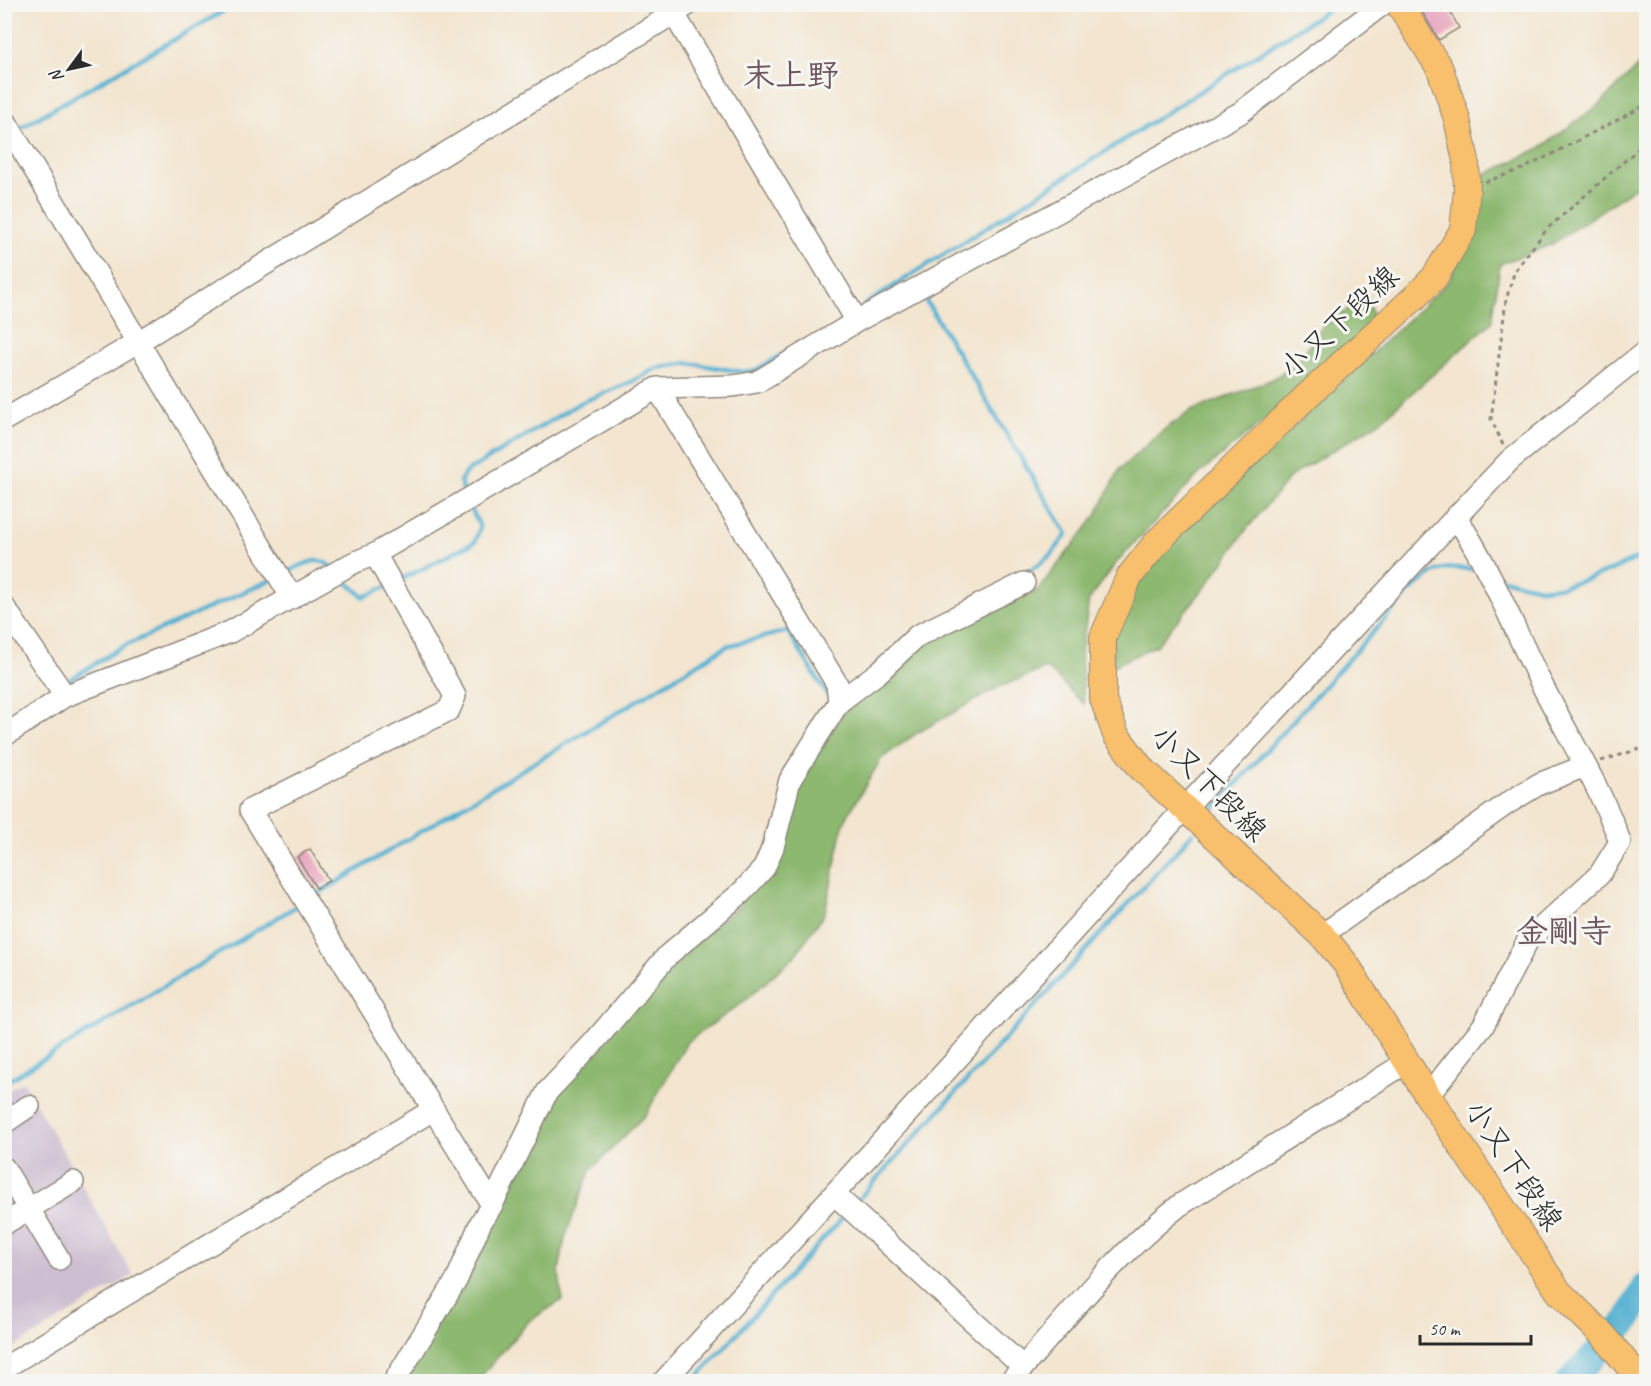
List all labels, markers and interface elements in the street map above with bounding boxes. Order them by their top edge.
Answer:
north arrow [39,39,99,99]
district label: 末上野 [743,55,839,96]
text: N [44,64,68,86]
street label: 小又下段線 [1271,257,1407,387]
street label: 小又下段線 [1143,717,1275,849]
district label: 金剛寺 [1516,911,1612,952]
street label: 小又下段線 [1456,1092,1572,1238]
scale bar [1420,1308,1531,1346]
text: 50 m [1429,1318,1462,1340]

